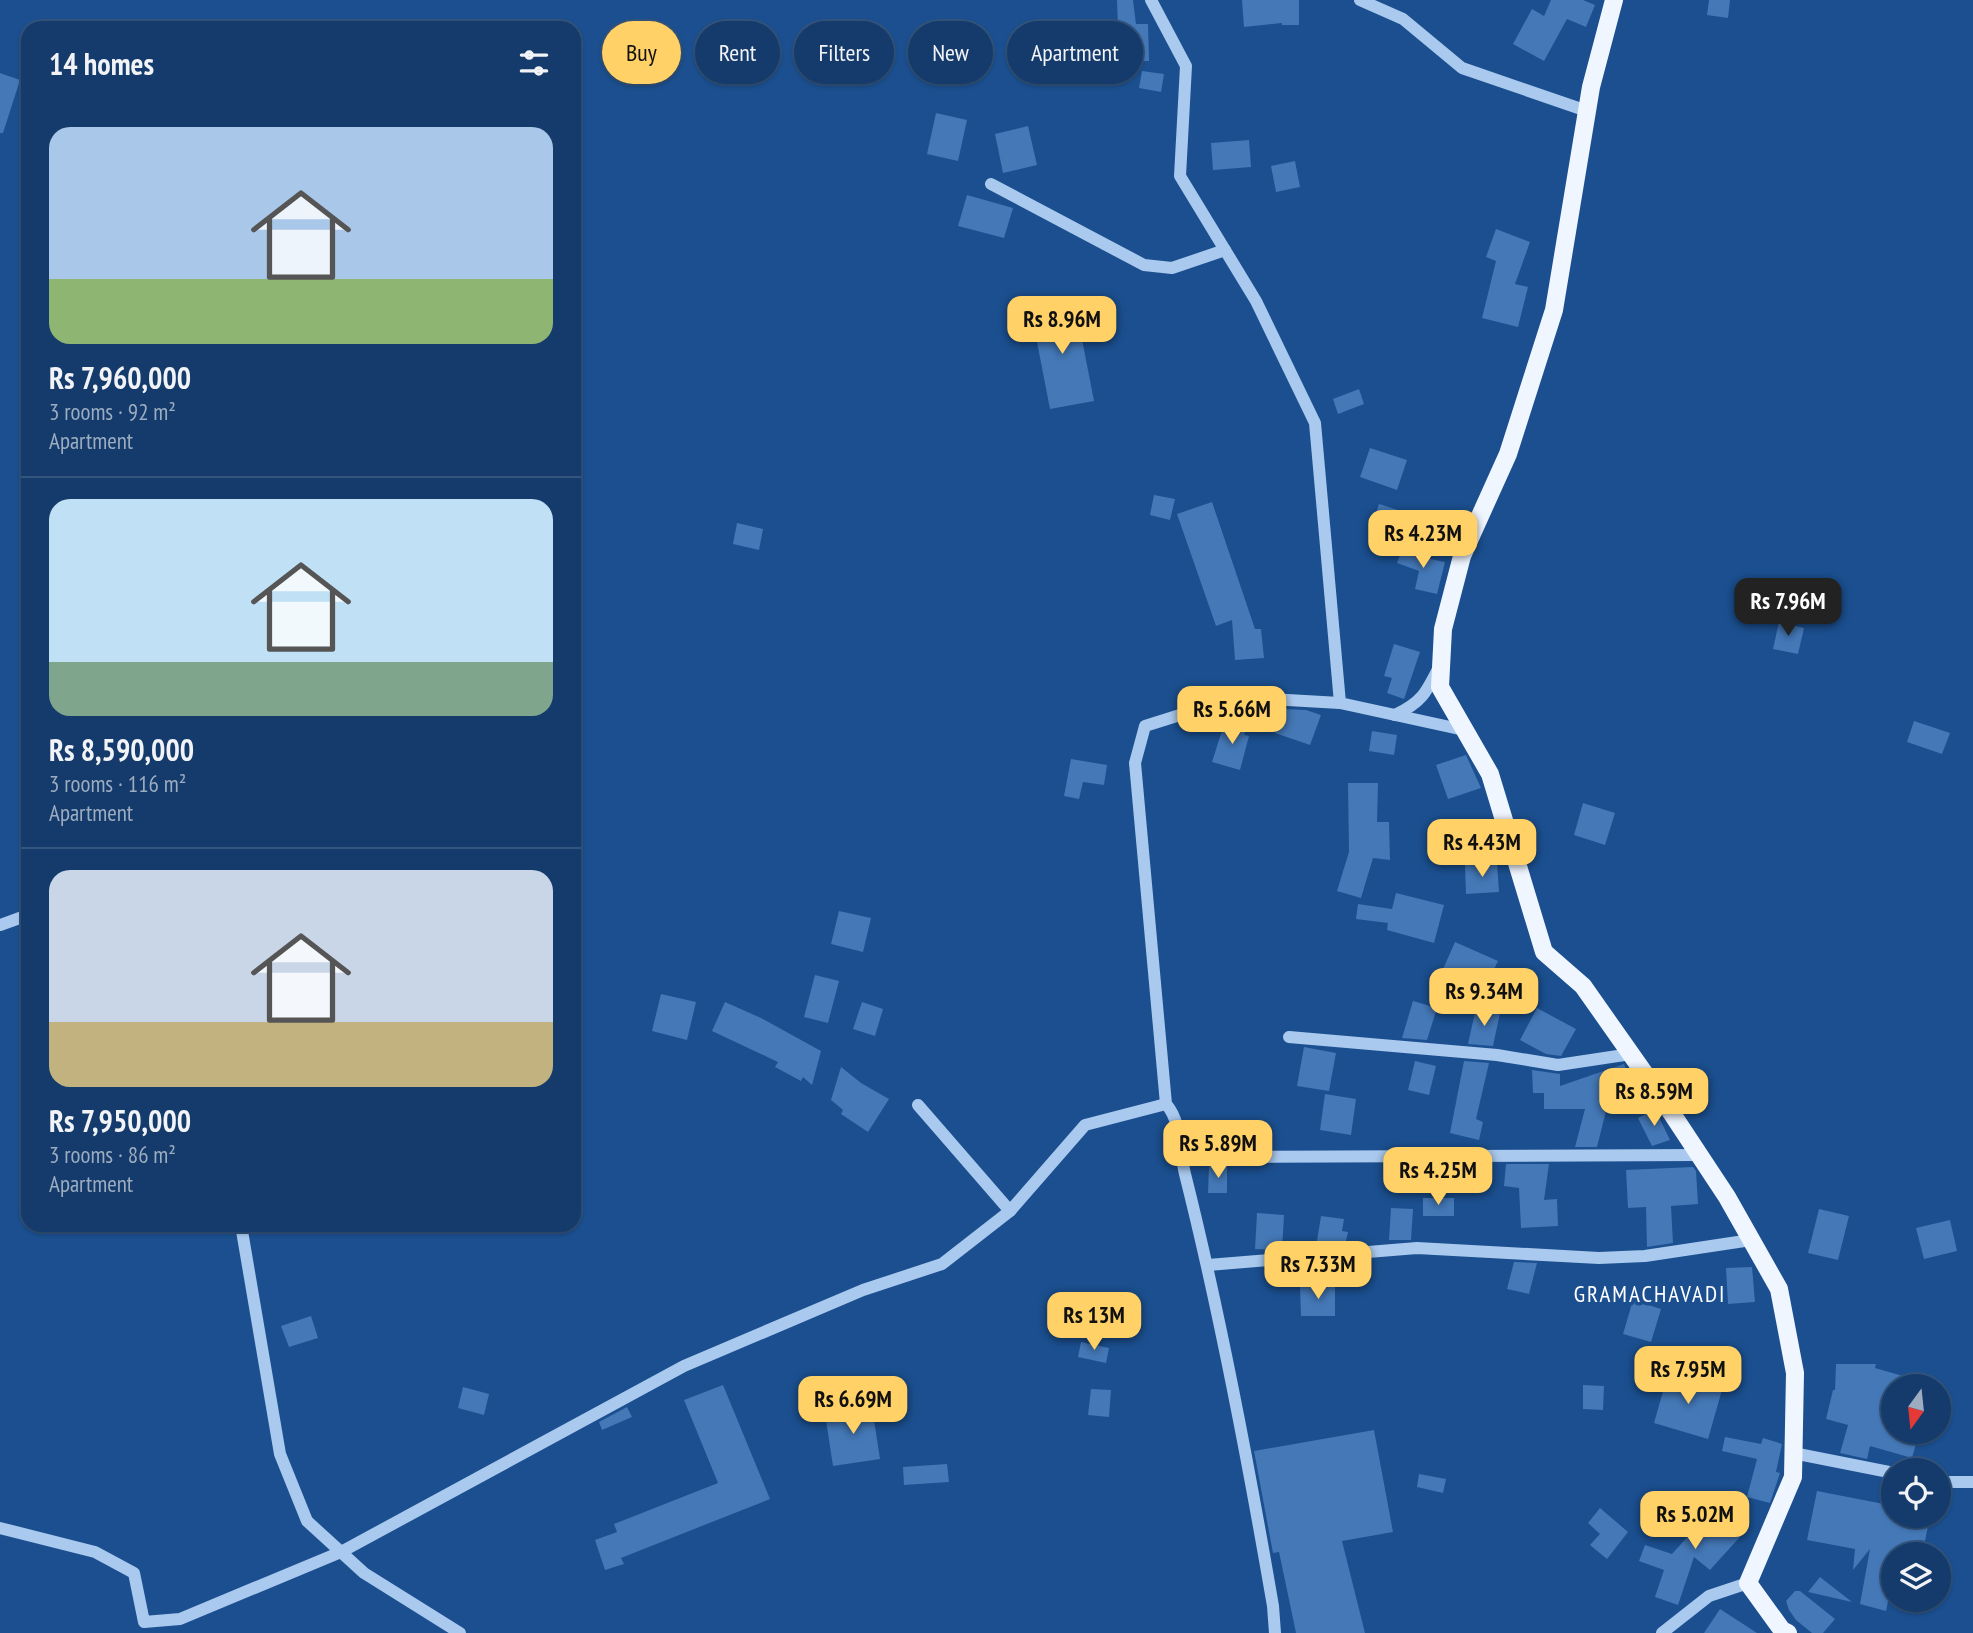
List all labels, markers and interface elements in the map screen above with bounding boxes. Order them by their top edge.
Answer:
chip: Buy [602,21,681,84]
chip: Rent [695,21,780,84]
chip: Filters [794,21,894,84]
chip: New [908,21,993,84]
chip: Apartment [1007,21,1143,84]
text: 14 homes [49,44,154,83]
icon: filters [515,44,553,82]
icon: home [238,172,364,298]
pin: Rs 8.96M [990,296,1134,356]
text: Rs 8.96M [1023,304,1101,333]
text: Rs 7,960,000 [49,358,191,397]
text: 3 rooms · 92 m² [49,397,176,426]
text: Apartment [49,426,133,455]
pin: Rs 4.23M [1351,510,1495,570]
text: Rs 4.23M [1384,518,1462,547]
icon: home [238,544,364,670]
pin: Rs 7.96M [1716,578,1860,638]
text: Rs 7.96M [1750,586,1826,615]
pin: Rs 5.66M [1160,686,1304,746]
text: Rs 5.66M [1193,694,1271,723]
text: Rs 8,590,000 [49,730,194,769]
text: 3 rooms · 116 m² [49,769,186,798]
text: Apartment [49,798,133,827]
pin: Rs 4.43M [1410,820,1554,879]
text: Rs 4.43M [1443,827,1521,856]
icon: home [238,915,364,1041]
pin: Rs 9.34M [1412,968,1556,1028]
text: Rs 9.34M [1445,976,1523,1005]
pin: Rs 8.59M [1582,1068,1726,1128]
text: Rs 8.59M [1615,1076,1693,1105]
text: Rs 7,950,000 [49,1101,191,1140]
pin: Rs 5.89M [1146,1120,1290,1180]
text: Rs 5.89M [1179,1128,1257,1157]
text: 3 rooms · 86 m² [49,1140,176,1169]
pin: Rs 4.25M [1366,1148,1510,1207]
text: Rs 4.25M [1399,1155,1477,1184]
text: Apartment [49,1169,133,1198]
pin: Rs 7.33M [1246,1242,1390,1301]
text: Rs 7.33M [1280,1249,1356,1278]
district label: GRAMACHAVADI [1574,1279,1726,1308]
pin: Rs 13M [1037,1292,1151,1352]
text: Rs 13M [1063,1300,1125,1329]
pin: Rs 7.95M [1616,1346,1760,1406]
text: Rs 7.95M [1650,1354,1726,1383]
north arrow [1881,1374,1951,1444]
map controls [1881,1374,1951,1612]
pin: Rs 6.69M [781,1376,925,1436]
text: Rs 6.69M [814,1384,892,1413]
button: locate [1881,1458,1951,1528]
pin: Rs 5.02M [1623,1492,1767,1551]
text: Rs 5.02M [1656,1499,1734,1528]
button: layers [1881,1542,1951,1612]

